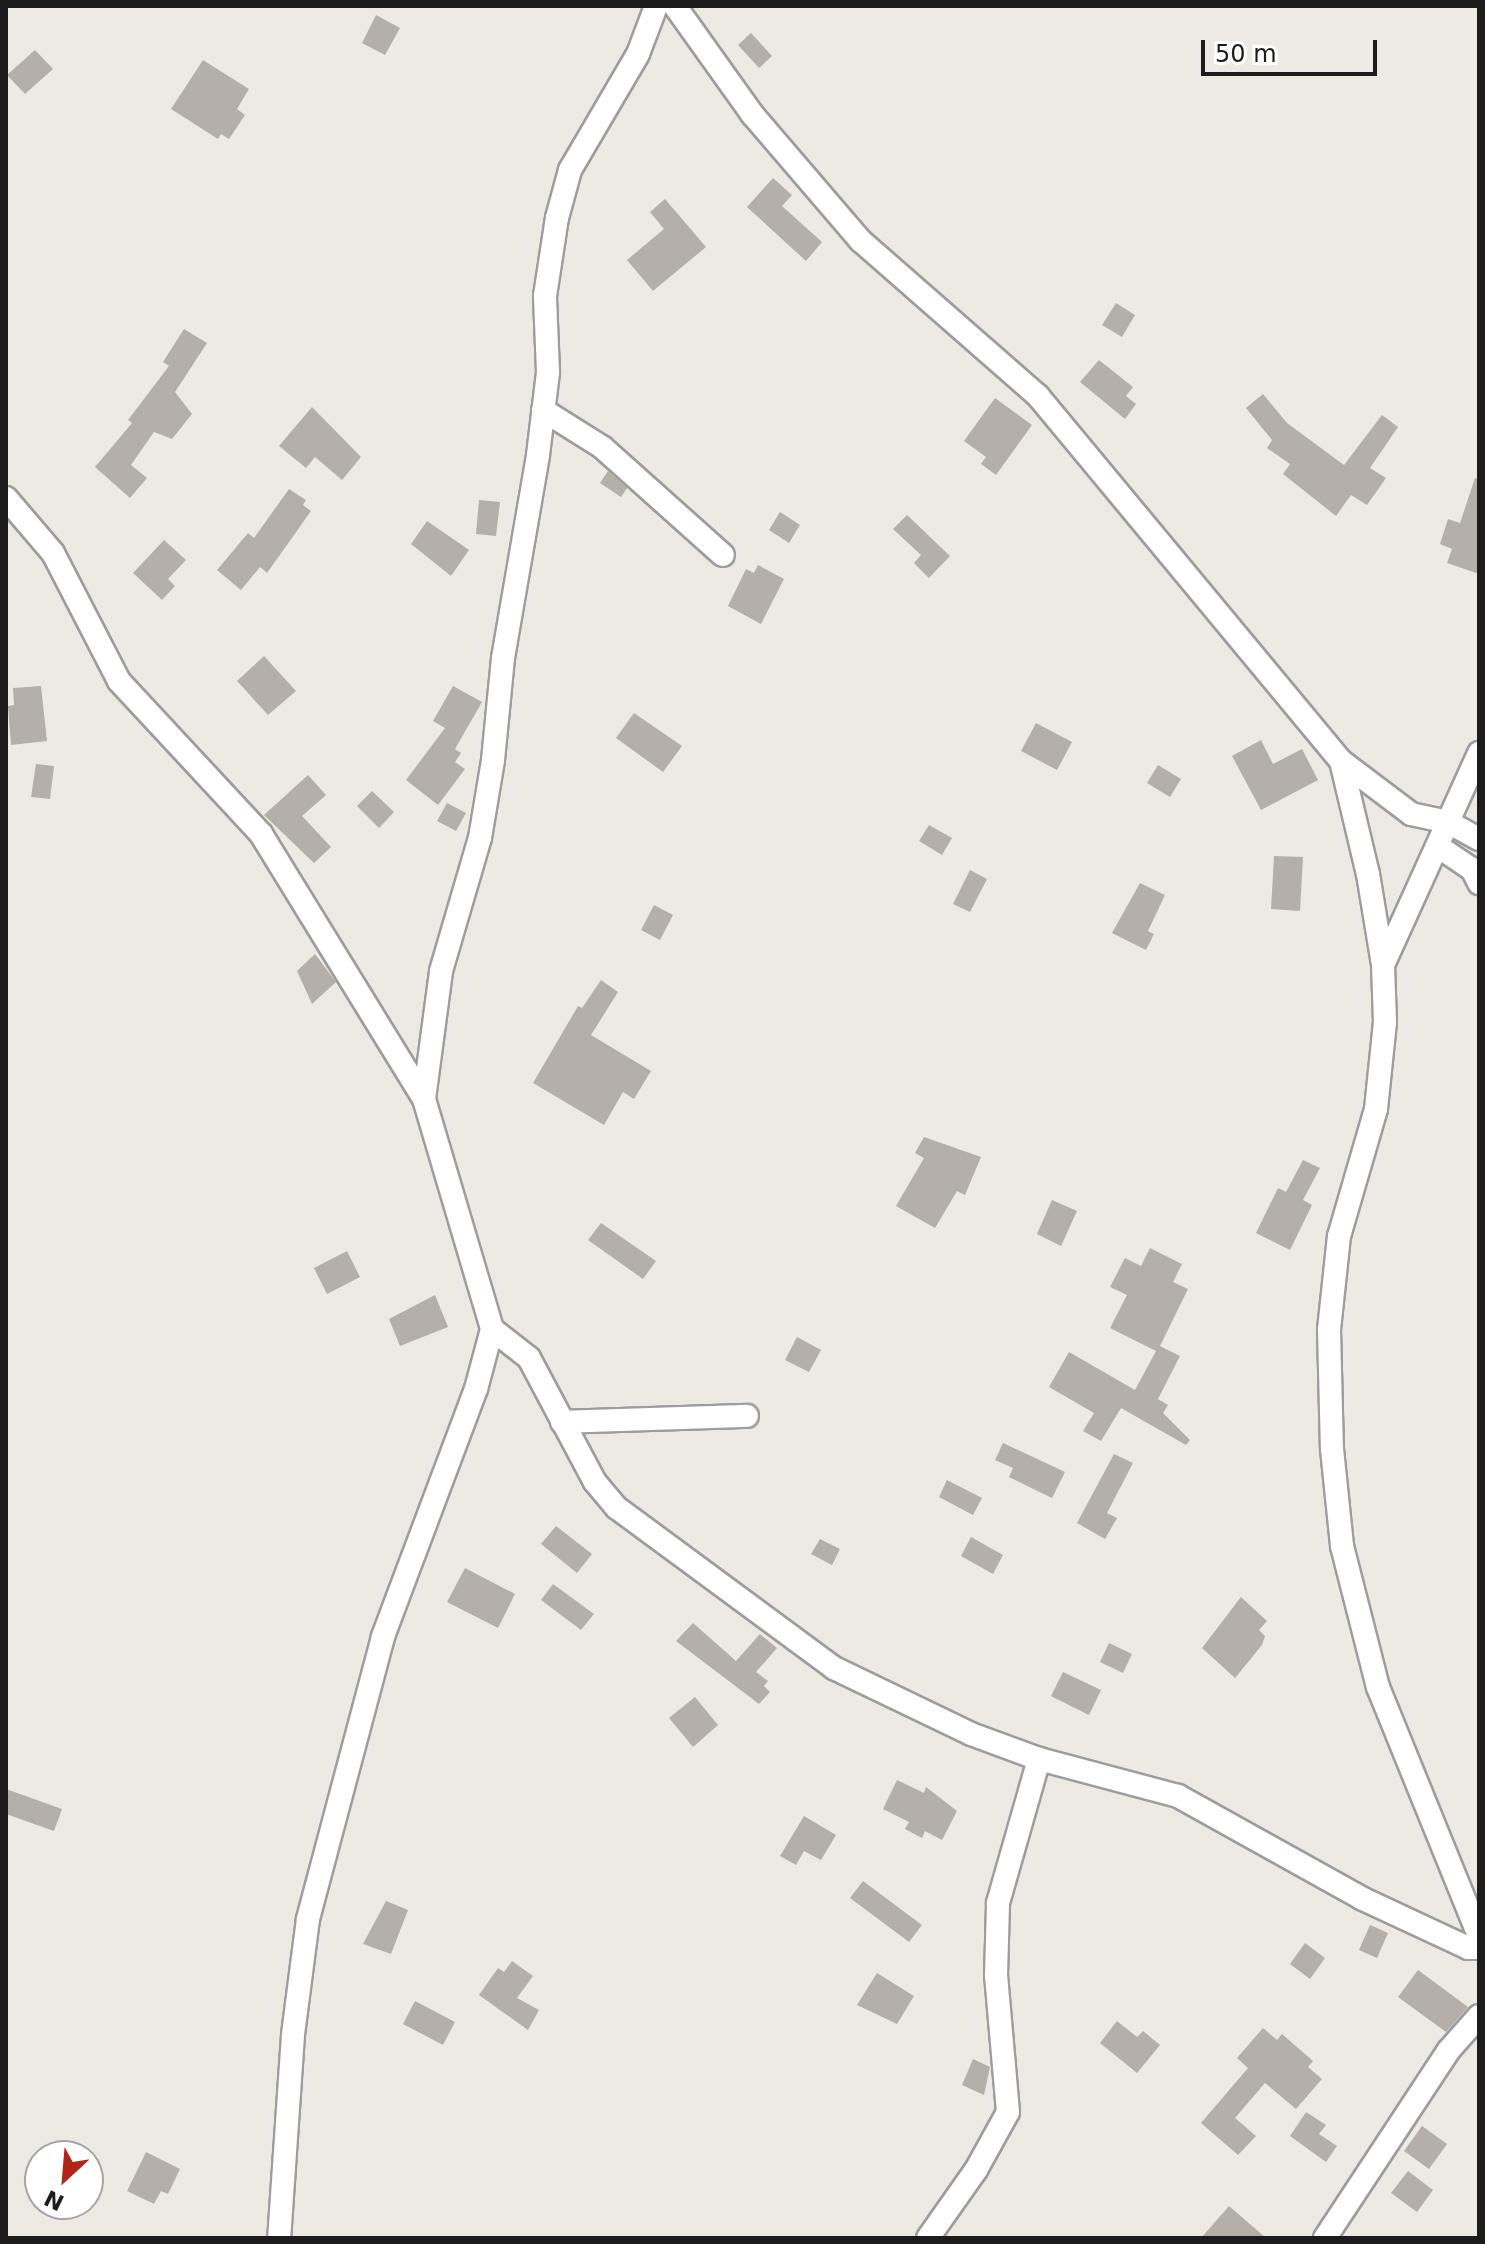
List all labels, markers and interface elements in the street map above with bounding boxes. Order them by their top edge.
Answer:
scale bar [1205,24,1381,74]
text: 50 m [1215,40,1277,68]
north arrow [24,2140,104,2220]
text: N [40,2185,68,2215]

